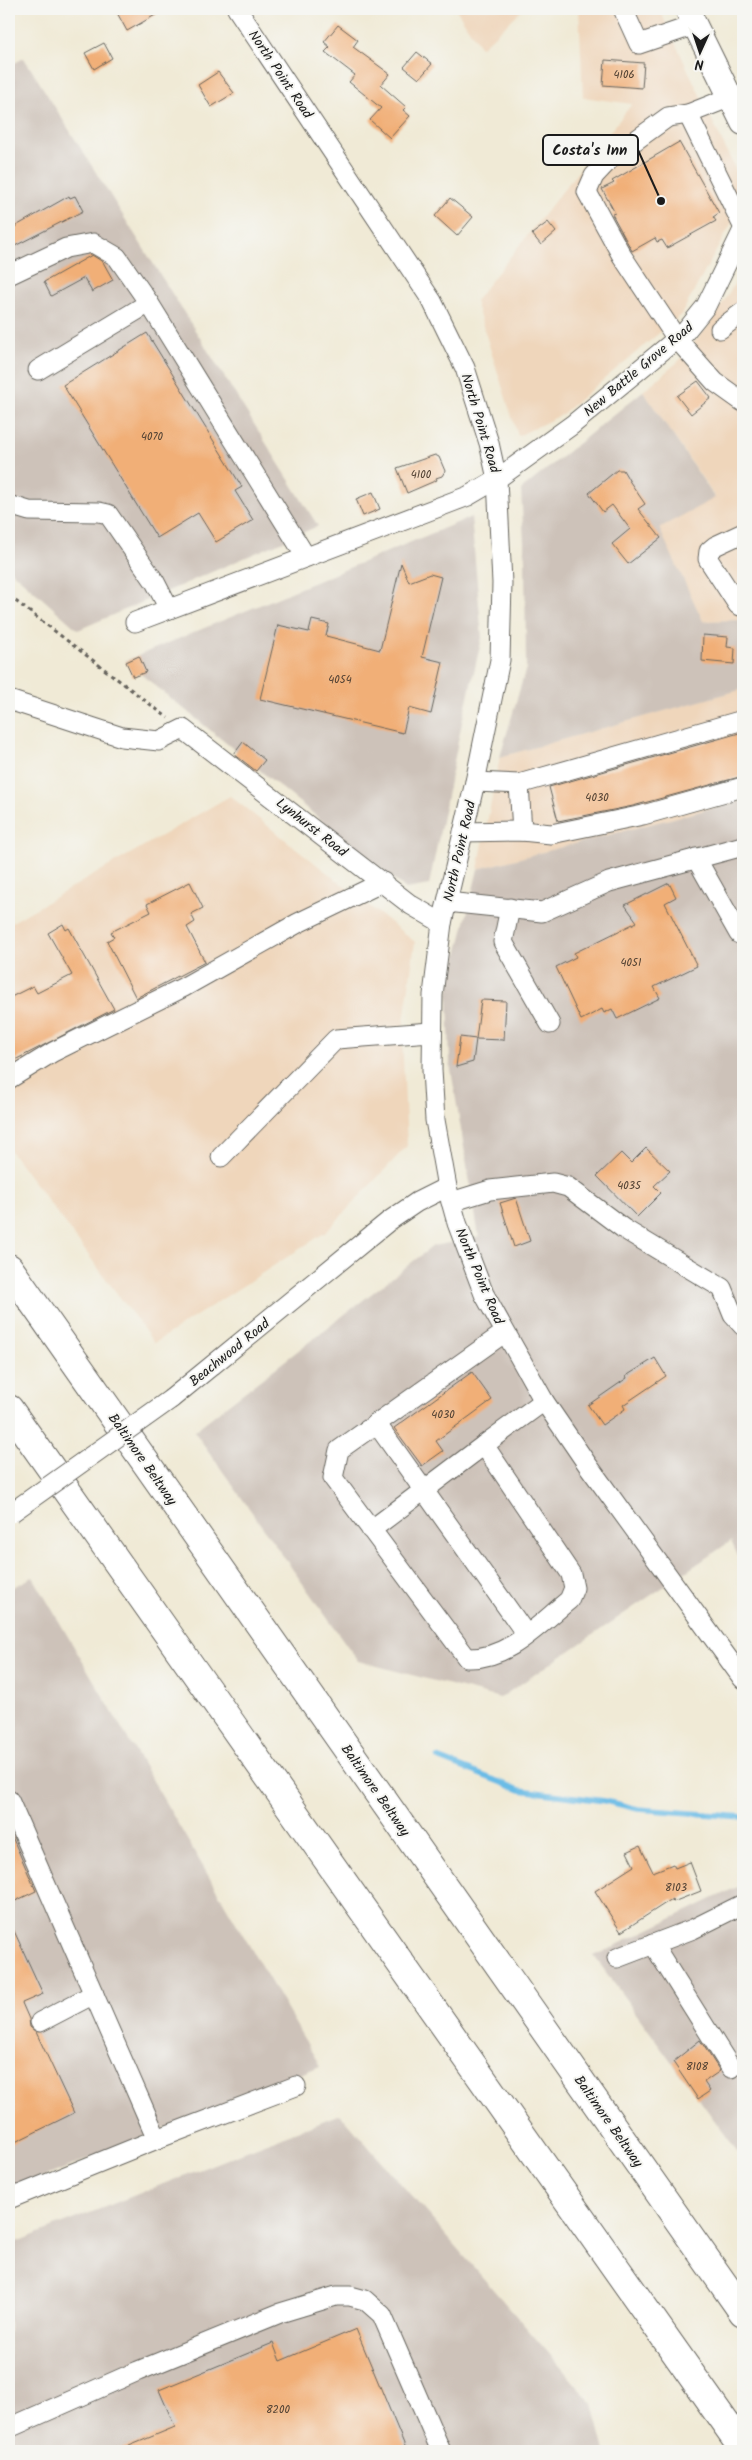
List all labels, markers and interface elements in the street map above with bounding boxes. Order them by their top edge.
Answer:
street label: North Point Road [242,26,319,124]
north arrow [674,28,724,78]
text: N [694,53,704,75]
house number: 4106 [613,66,635,84]
callout: Costa's Inn [543,135,638,165]
text: Costa's Inn [553,139,627,163]
street label: New Battle Grove Road [579,316,699,423]
street label: North Point Road [454,371,506,477]
house number: 4070 [141,428,164,446]
house number: 4100 [411,466,432,484]
house number: 4054 [328,671,352,689]
house number: 4030 [585,789,609,807]
street label: Lynhurst Road [271,793,353,863]
street label: North Point Road [438,798,482,904]
house number: 4051 [621,954,641,972]
house number: 4035 [617,1177,642,1195]
street label: North Point Road [449,1225,510,1329]
street label: Beachwood Road [185,1313,276,1392]
house number: 4030 [431,1406,455,1424]
street label: Baltimore Beltway [102,1409,183,1511]
street label: Baltimore Beltway [335,1740,416,1842]
house number: 8103 [665,1879,687,1897]
house number: 8108 [686,2058,708,2076]
street label: Baltimore Beltway [568,2071,649,2173]
house number: 8200 [266,2401,291,2419]

